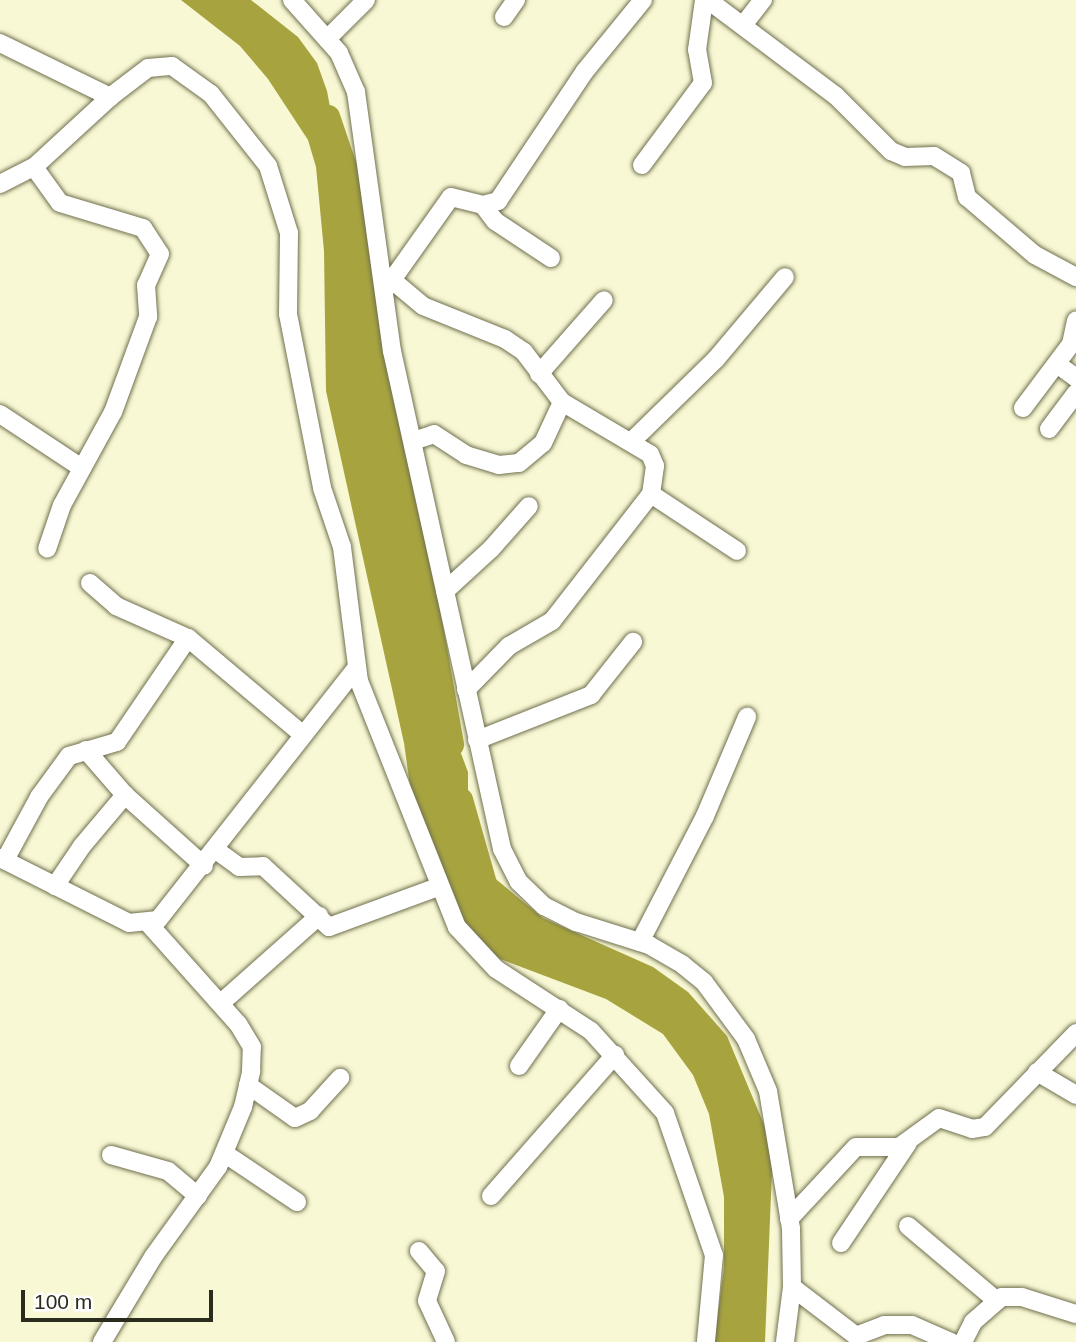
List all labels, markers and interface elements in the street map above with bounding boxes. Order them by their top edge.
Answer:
scale bar [24,1276,217,1320]
text: 100 m [34,1290,92,1313]

